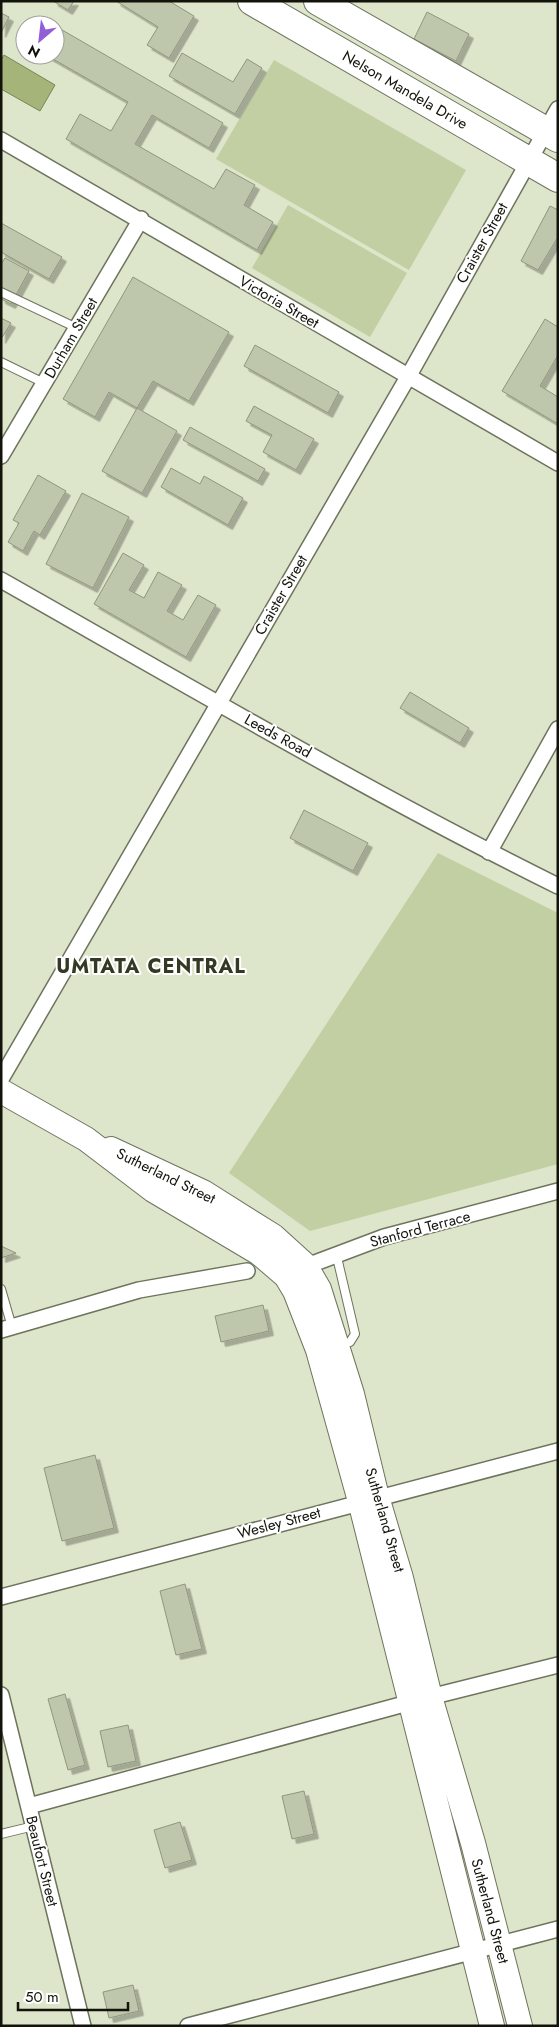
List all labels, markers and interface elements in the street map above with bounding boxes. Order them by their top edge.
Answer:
north arrow [15,15,65,65]
text: N [24,40,44,63]
street label: Nelson Mandela Drive [338,45,472,135]
street label: Craister Street [451,198,513,287]
street label: Victoria Street [235,270,324,334]
street label: Durham Street [39,293,103,383]
street label: Craister Street [249,550,313,639]
street label: Leeds Road [240,709,316,763]
district label: UMTATA CENTRAL [56,952,246,981]
street label: Sutherland Street [113,1142,220,1210]
street label: Stanford Terrace [367,1205,473,1253]
street label: Sutherland Street [360,1465,411,1575]
street label: Wesley Street [235,1501,323,1545]
street label: Beaufort Street [20,1813,64,1909]
street label: Sutherland Street [465,1856,515,1966]
scale bar [18,1980,128,2012]
text: 50 m [25,1986,59,2008]

